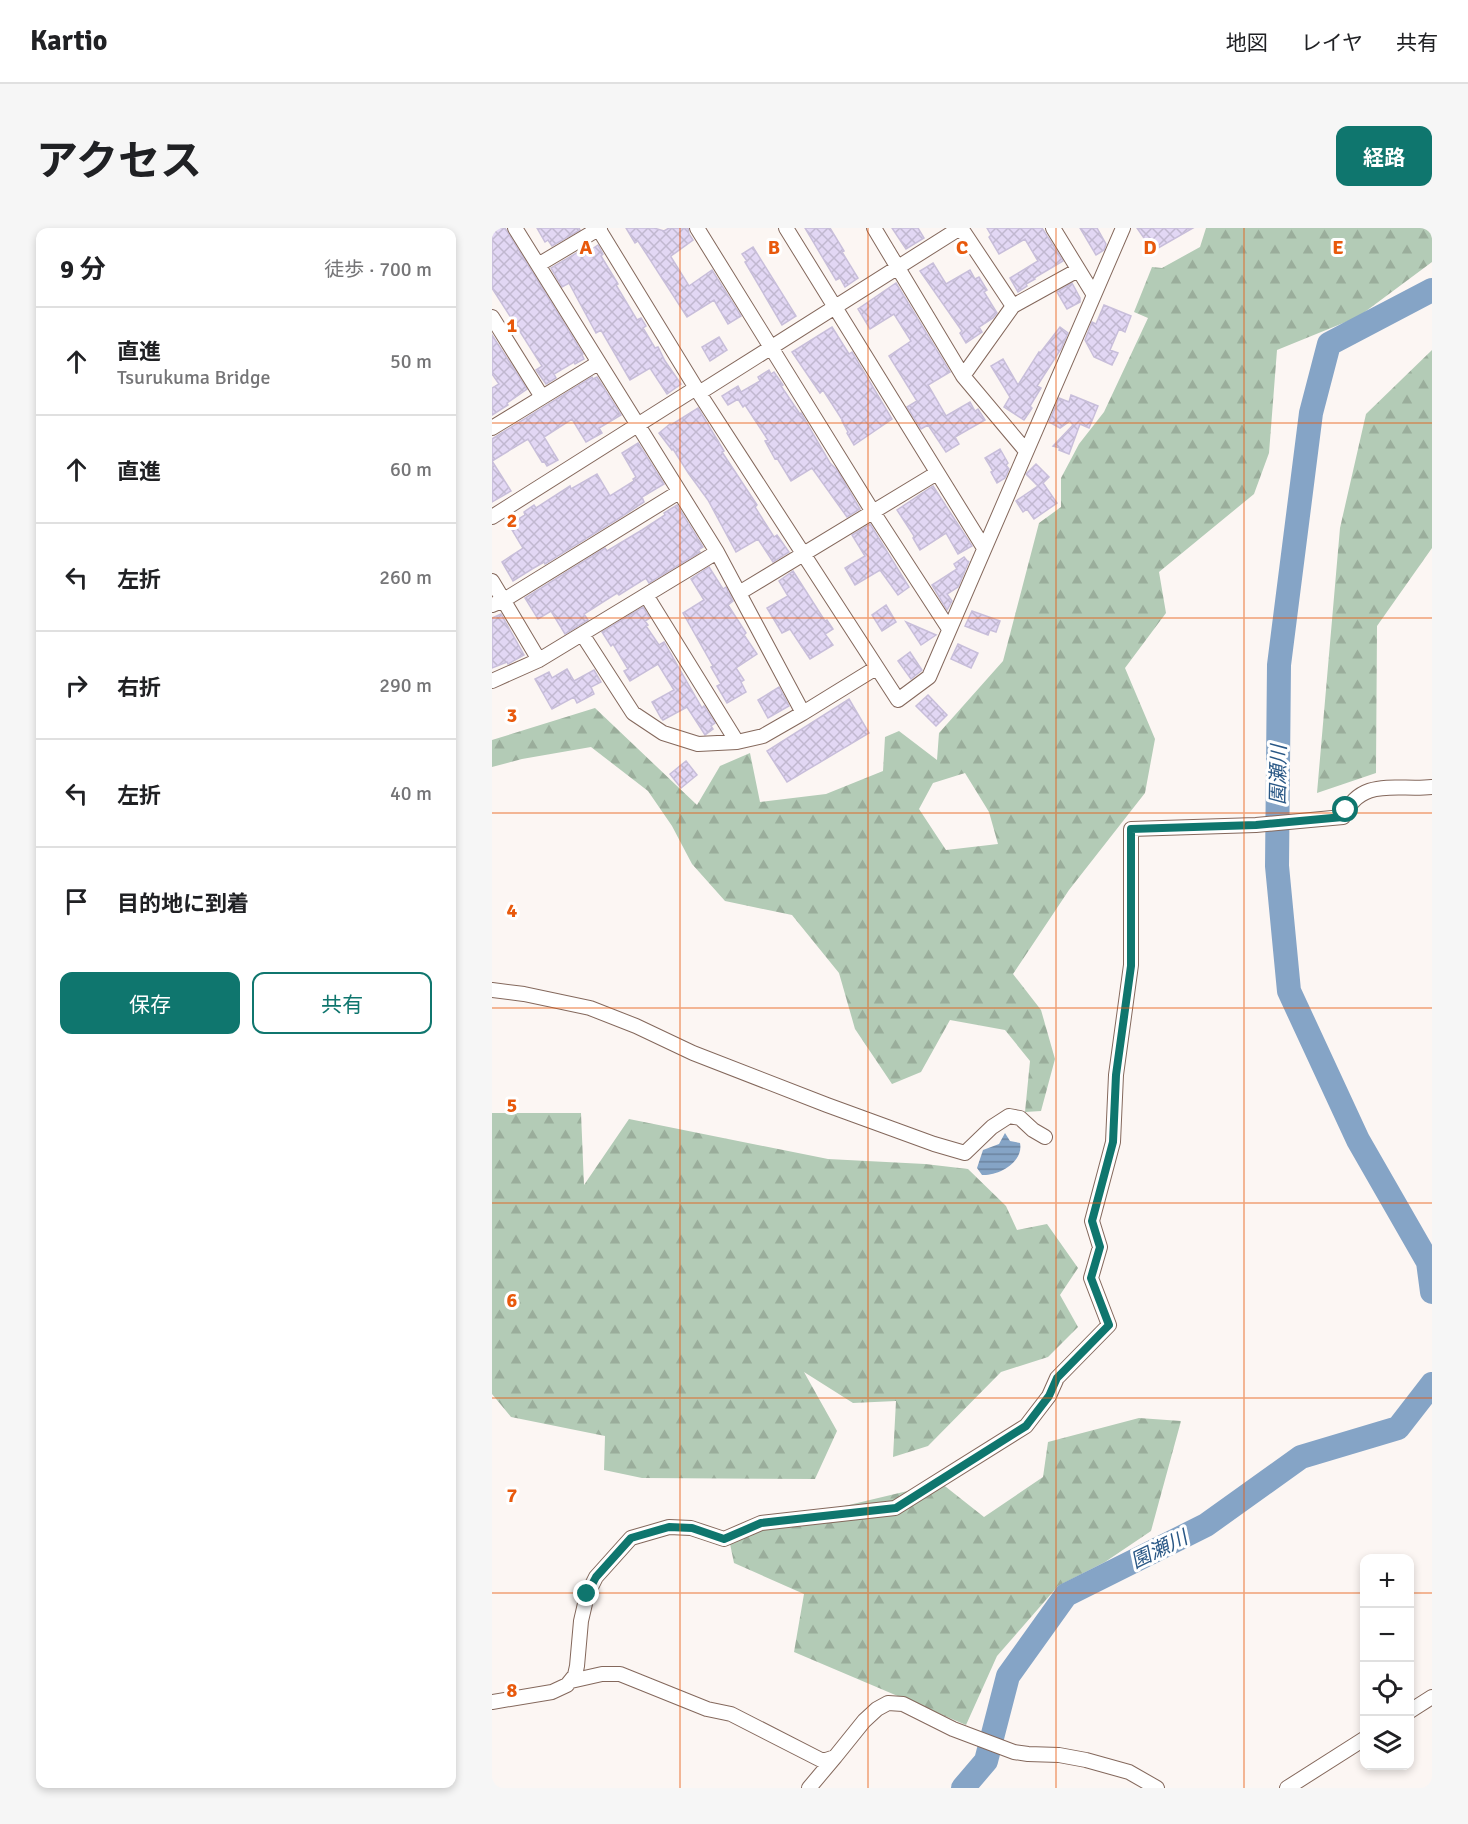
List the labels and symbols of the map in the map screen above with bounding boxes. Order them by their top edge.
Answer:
text: A [580,235,593,260]
text: B [768,235,780,260]
text: C [956,235,968,260]
text: D [1143,235,1157,260]
text: E [1332,235,1344,260]
text: 1 [507,313,518,338]
text: 2 [507,508,517,533]
text: 3 [507,703,517,728]
water label: 園瀬川 [1265,743,1292,805]
route start [1332,796,1358,822]
text: 4 [507,898,518,923]
text: 5 [507,1093,517,1118]
text: 6 [507,1288,518,1313]
text: 7 [507,1483,518,1508]
water label: 園瀬川 [1127,1524,1193,1574]
route end [573,1580,599,1606]
text: 8 [507,1678,518,1703]

